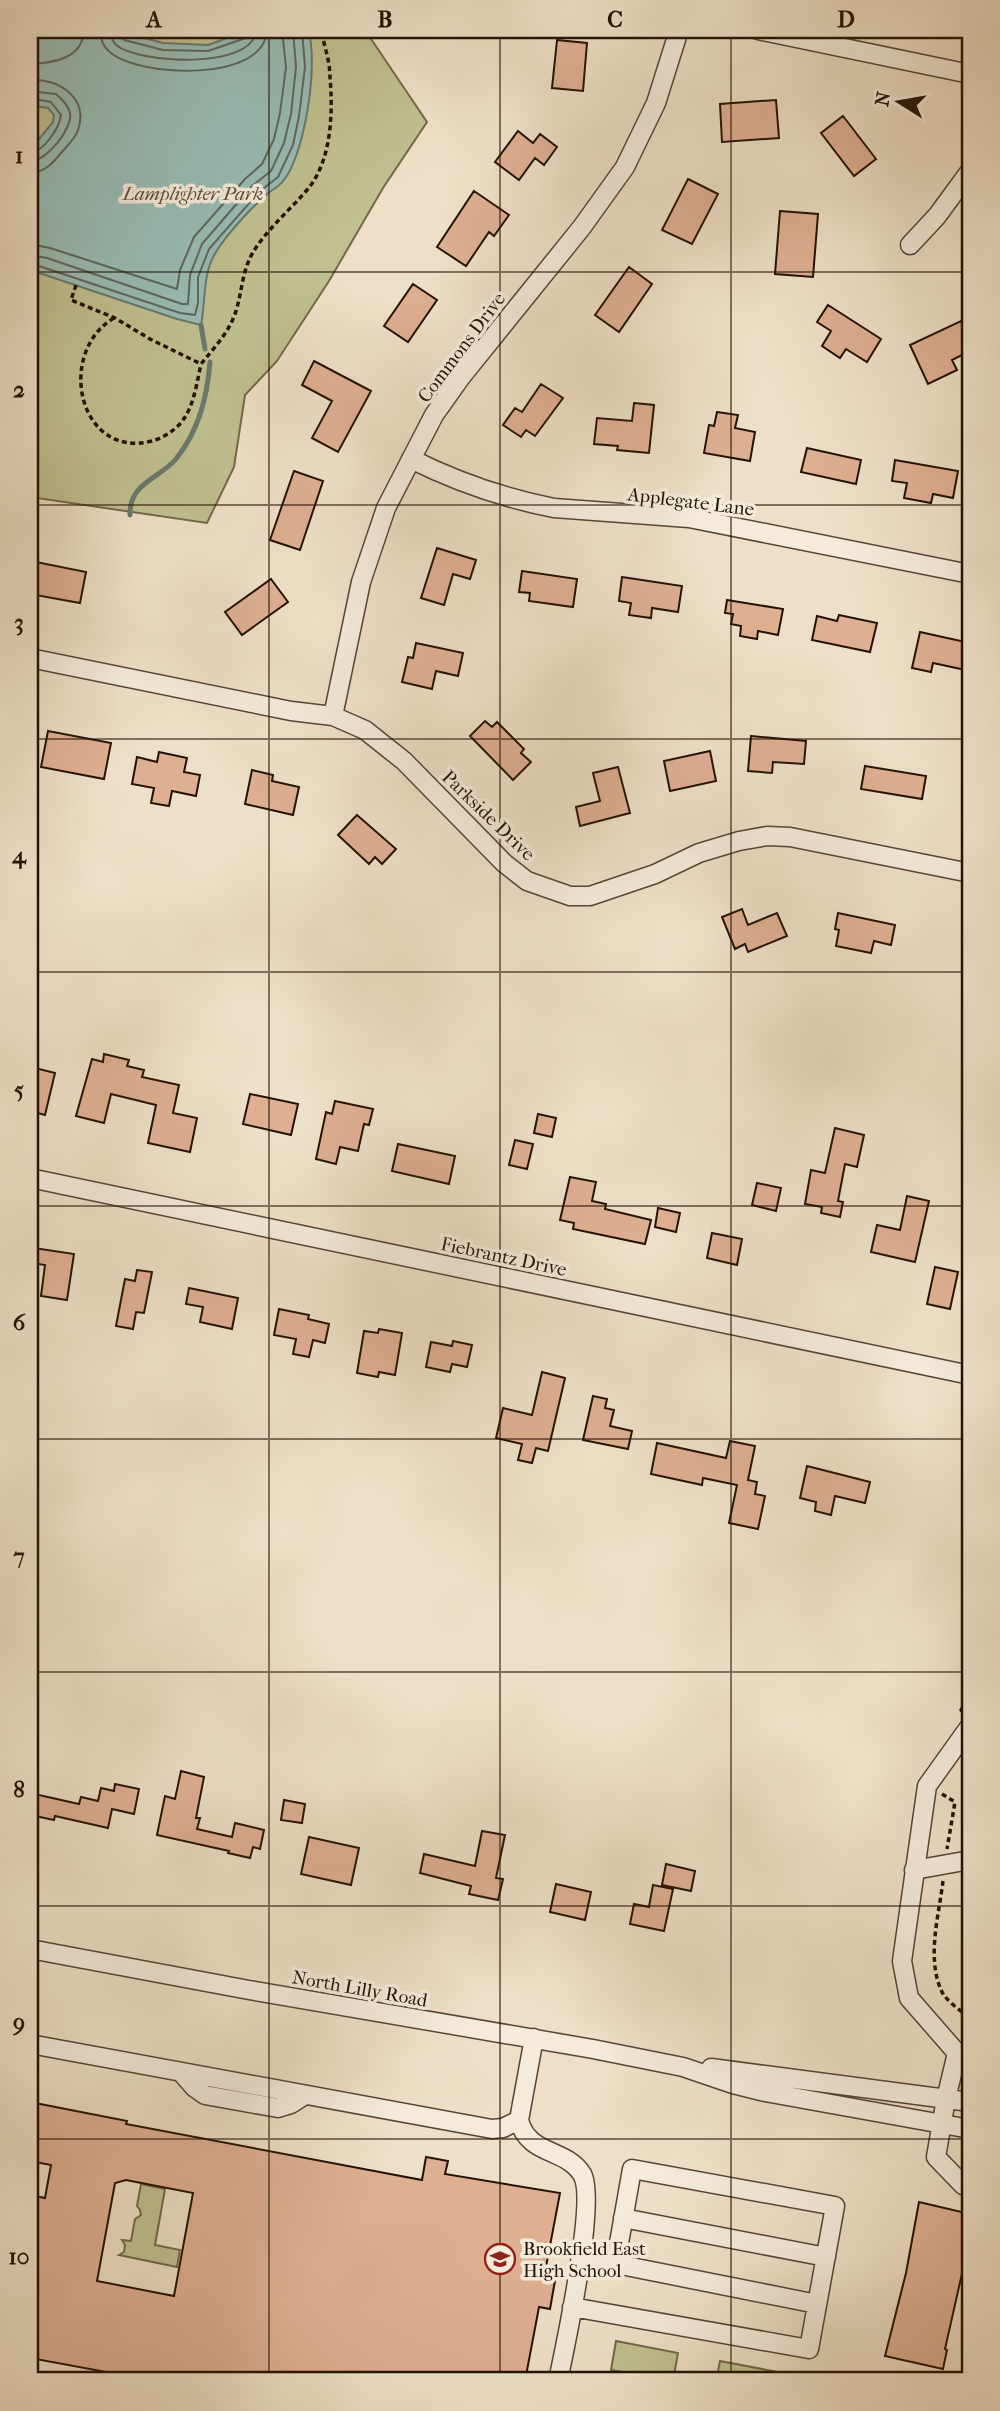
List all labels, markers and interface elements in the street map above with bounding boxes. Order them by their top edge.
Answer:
text: A [145,6,163,33]
text: B [378,6,393,33]
text: C [607,6,623,33]
text: D [837,6,855,33]
north arrow [864,66,934,136]
text: N [871,89,896,108]
text: 1 [15,142,23,169]
park label: Lamplighter Park [121,183,263,205]
street label: Commons Drive [413,288,510,407]
text: 2 [13,376,25,403]
street label: Applegate Lane [625,483,755,521]
text: 3 [14,609,24,636]
street label: Parkside Drive [437,766,539,865]
text: 4 [11,842,27,869]
text: 5 [14,1076,24,1103]
street label: Fiebrantz Drive [439,1233,569,1281]
text: 6 [13,1309,26,1336]
text: 7 [12,1543,25,1570]
text: 8 [13,1776,25,1803]
street label: North Lilly Road [290,1966,430,2012]
text: 9 [12,2009,25,2036]
place label: Brookfield East High School [523,2238,646,2282]
school or university icon: Brookfield East High School [483,2242,517,2276]
text: 10 [9,2243,29,2270]

